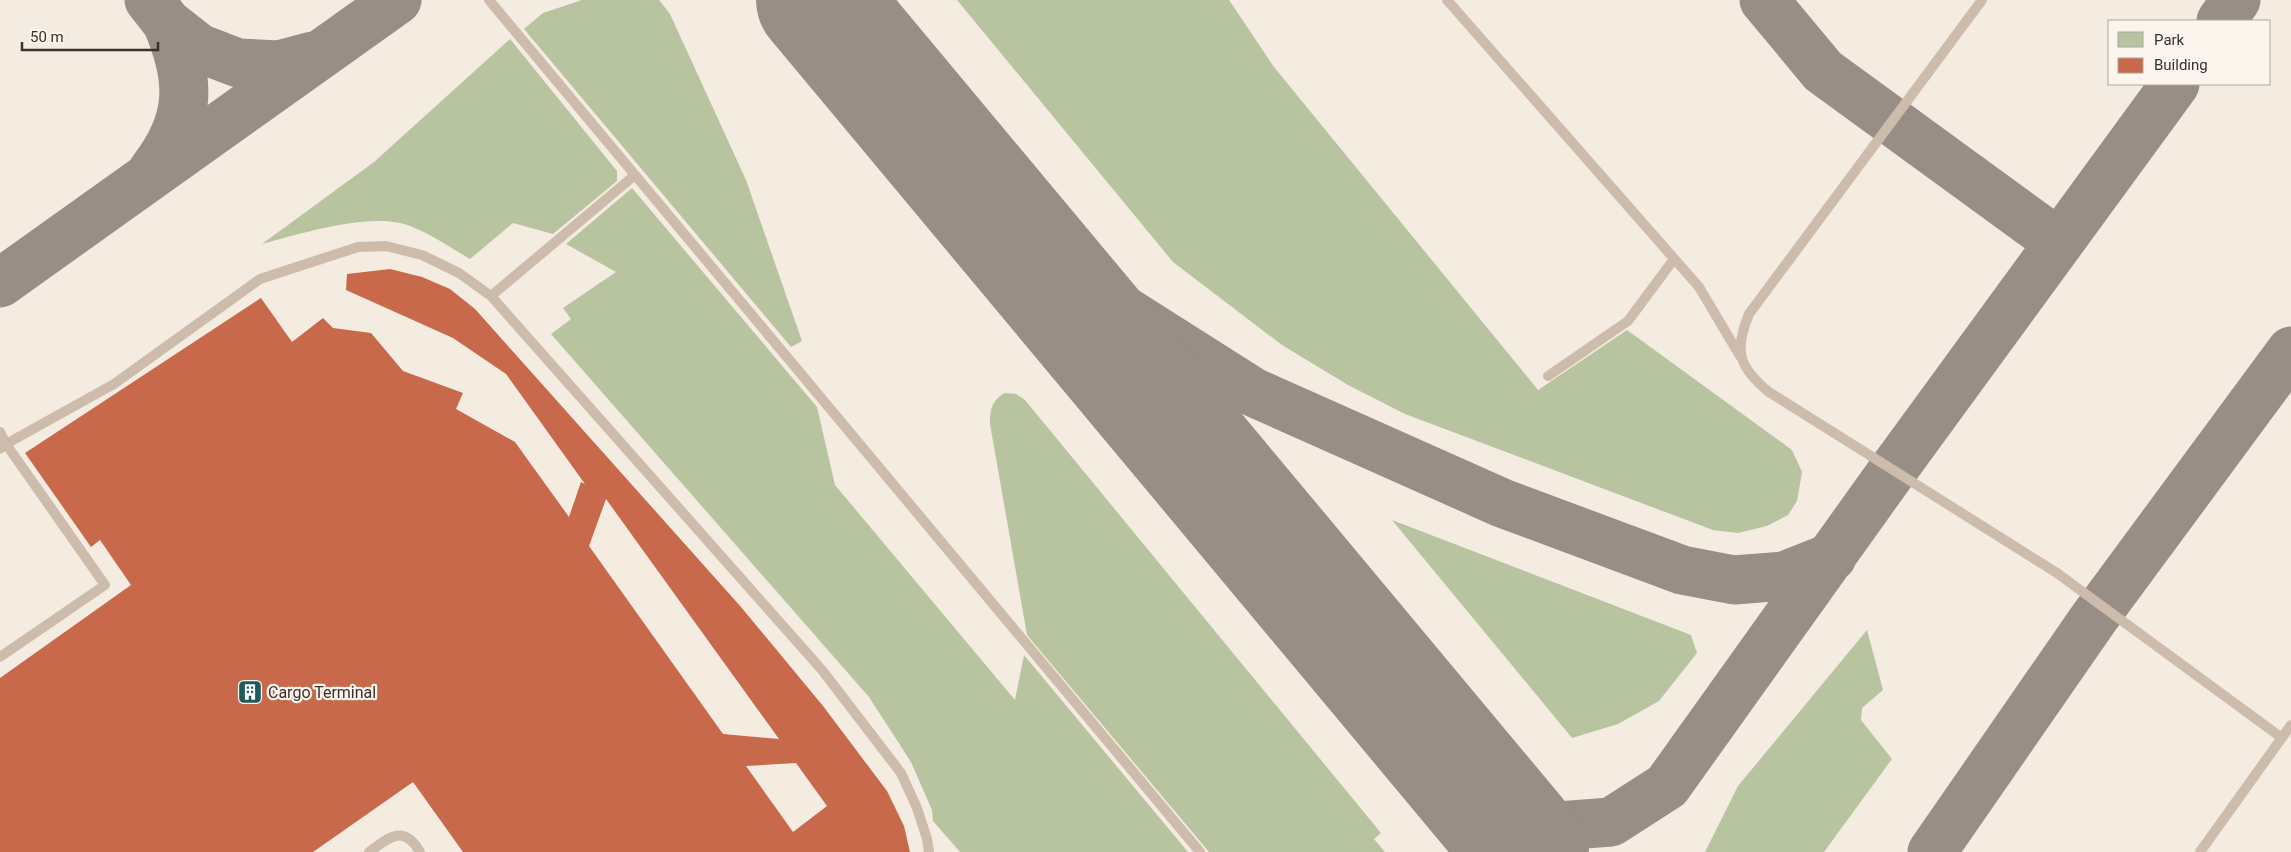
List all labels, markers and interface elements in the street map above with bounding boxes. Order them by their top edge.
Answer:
scale bar [22,20,159,52]
legend [2108,20,2271,85]
text: 50 m [30,28,64,46]
text: Park [2154,31,2185,49]
text: Building [2154,56,2208,74]
building icon: Cargo Terminal [237,679,263,705]
place label: Cargo Terminal [268,683,376,702]

